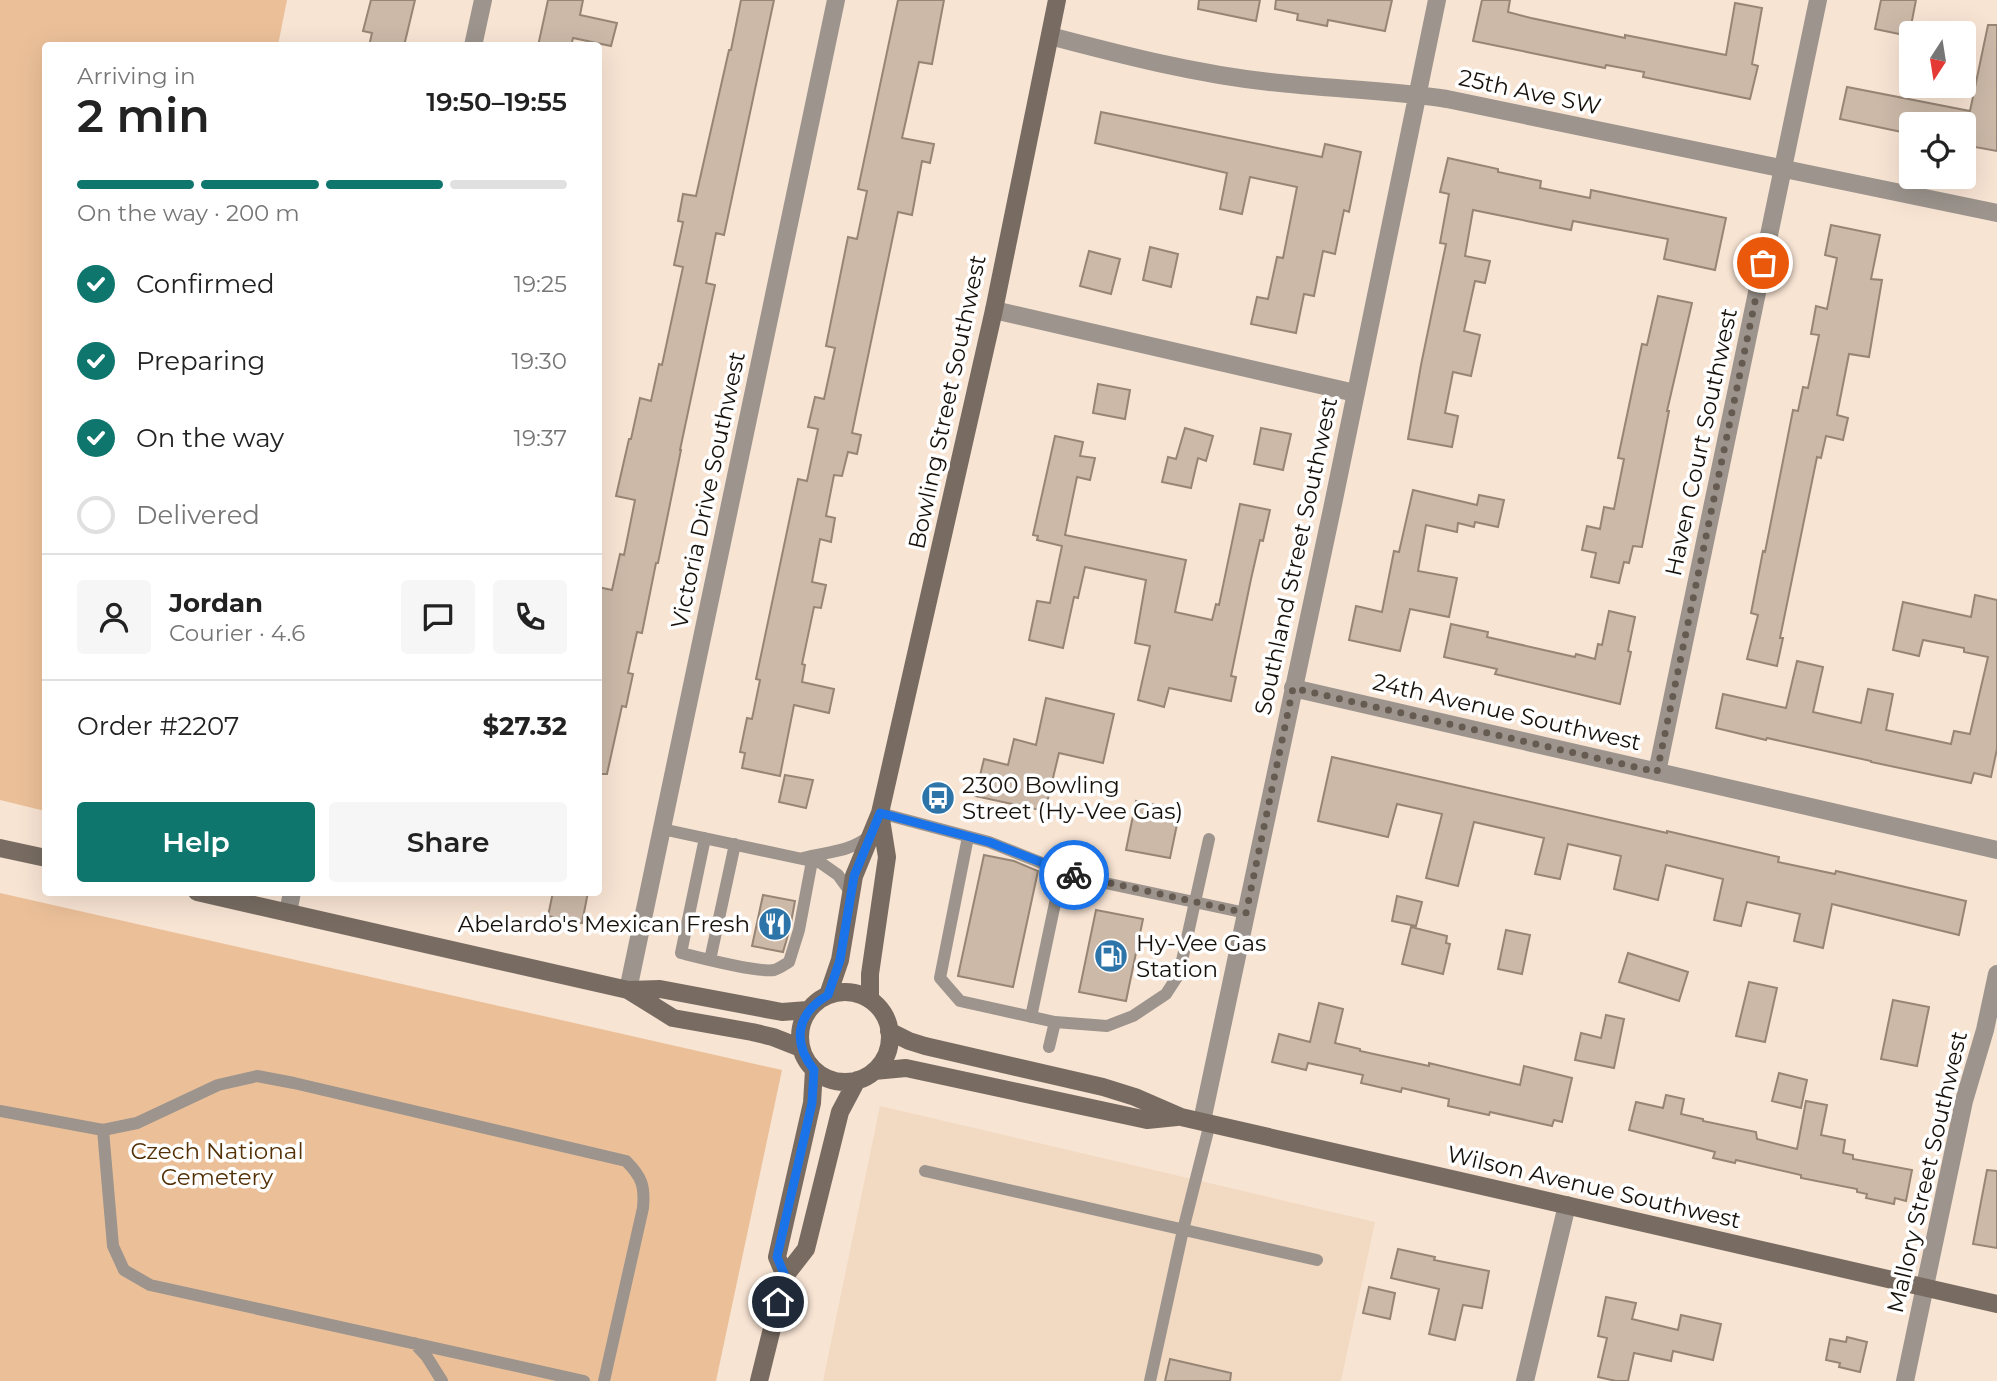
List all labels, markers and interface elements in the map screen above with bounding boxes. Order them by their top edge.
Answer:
north arrow [1899,21,1976,98]
map controls [1899,21,1976,189]
text: Arriving in [77,62,196,90]
street label: 25th Ave SW [1456,63,1604,121]
text: 19:50–19:55 [426,86,567,118]
text: 2 min [77,87,210,144]
button: locate [1899,112,1976,189]
text: On the way · 200 m [77,199,300,227]
pin [1733,233,1793,293]
icon: bag [1744,244,1782,282]
street label: Bowling Street Southwest [902,252,992,552]
icon: check [77,265,115,303]
text: Confirmed [136,268,275,300]
text: 19:25 [514,270,567,298]
street label: Haven Court Southwest [1659,305,1743,579]
icon: check [77,342,115,380]
text: Preparing [136,345,265,377]
text: 19:30 [512,347,567,375]
street label: Victoria Drive Southwest [665,349,751,631]
street label: Southland Street Southwest [1249,394,1343,718]
icon: check [77,419,115,457]
text: On the way [136,422,284,454]
text: 19:37 [514,424,567,452]
text: Delivered [136,499,260,531]
button: person [77,580,151,654]
button: chat [401,580,475,654]
button: phone [493,580,567,654]
text: Jordan [169,587,263,619]
text: Courier · 4.6 [169,619,305,647]
street label: 24th Avenue Southwest [1370,667,1644,757]
text: Order #2207 [77,710,239,742]
text: $27.32 [483,710,567,742]
place label: 2300 Bowling Street (Hy-Vee Gas) [962,771,1183,825]
bus stop icon: 2300 Bowling Street (Hy-Vee Gas) [919,779,957,817]
button: Help [77,802,315,882]
button: Share [329,802,567,882]
courier [1039,840,1109,910]
icon: bike [1055,856,1093,894]
restaurant icon: Abelardo's Mexican Fresh [756,905,794,943]
place label: Abelardo's Mexican Fresh [458,910,750,938]
place label: Hy-Vee Gas Station [1136,929,1266,983]
fuel station icon: Hy-Vee Gas Station [1092,937,1130,975]
street label: Mallory Street Southwest [1881,1028,1973,1316]
park label: Czech National Cemetery [130,1137,304,1191]
street label: Wilson Avenue Southwest [1444,1140,1744,1234]
pin [748,1272,808,1332]
icon: home [759,1283,797,1321]

